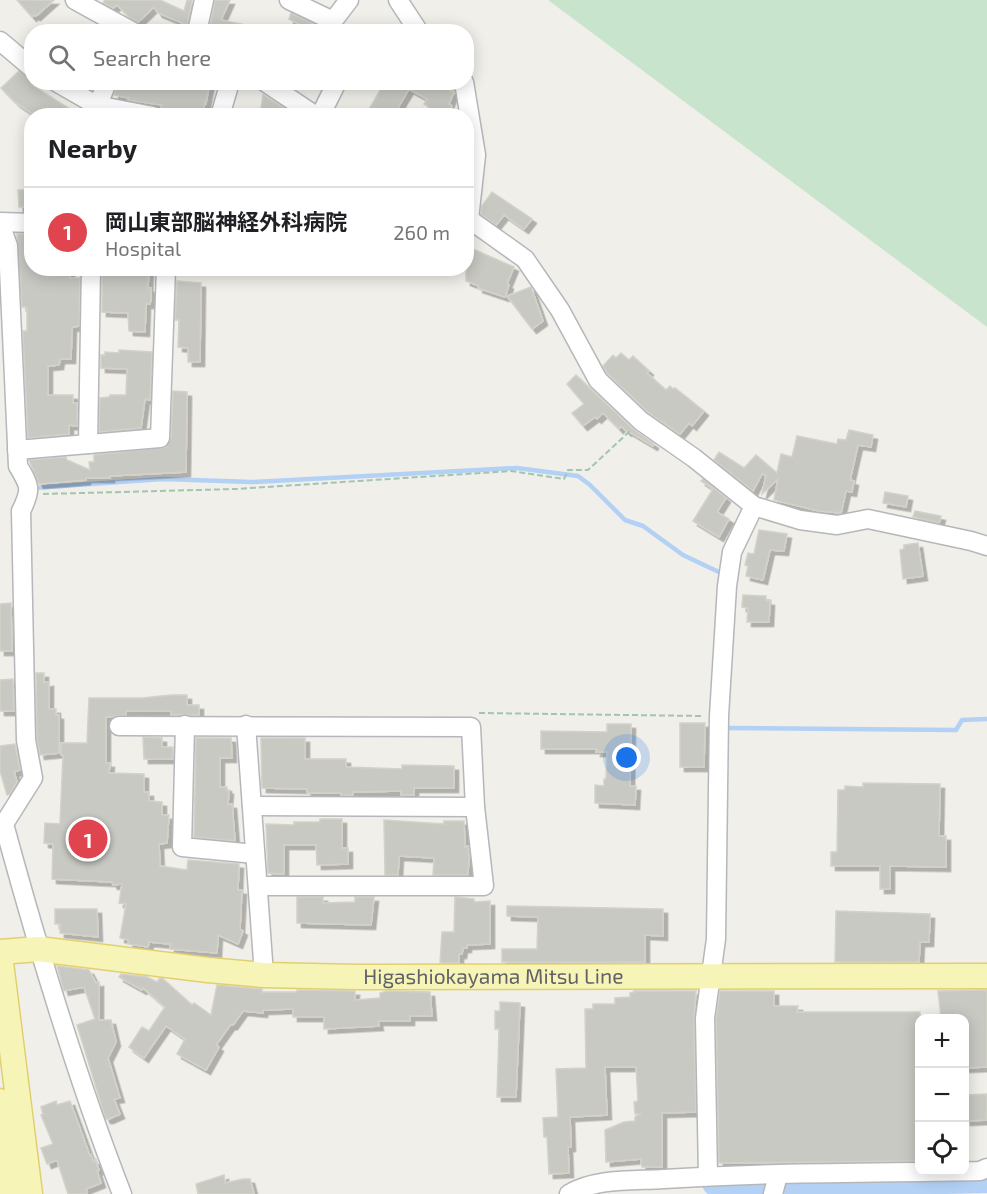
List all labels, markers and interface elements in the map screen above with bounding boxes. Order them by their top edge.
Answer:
search box [24,24,474,90]
icon: search [45,41,78,74]
text: Search here [93,44,211,70]
text: Nearby [48,132,137,163]
text: 岡山東部脳神経外科病院 [105,208,347,234]
text: 1 [63,220,72,244]
text: 260 m [393,220,450,244]
text: Hospital [105,236,181,260]
your location [612,743,641,772]
pin: 1 [68,816,107,862]
street label: Higashiokayama Mitsu Line [363,963,624,988]
map controls [915,1014,969,1176]
button: + [915,1014,969,1068]
button: − [915,1068,969,1122]
button: locate [915,1122,969,1176]

